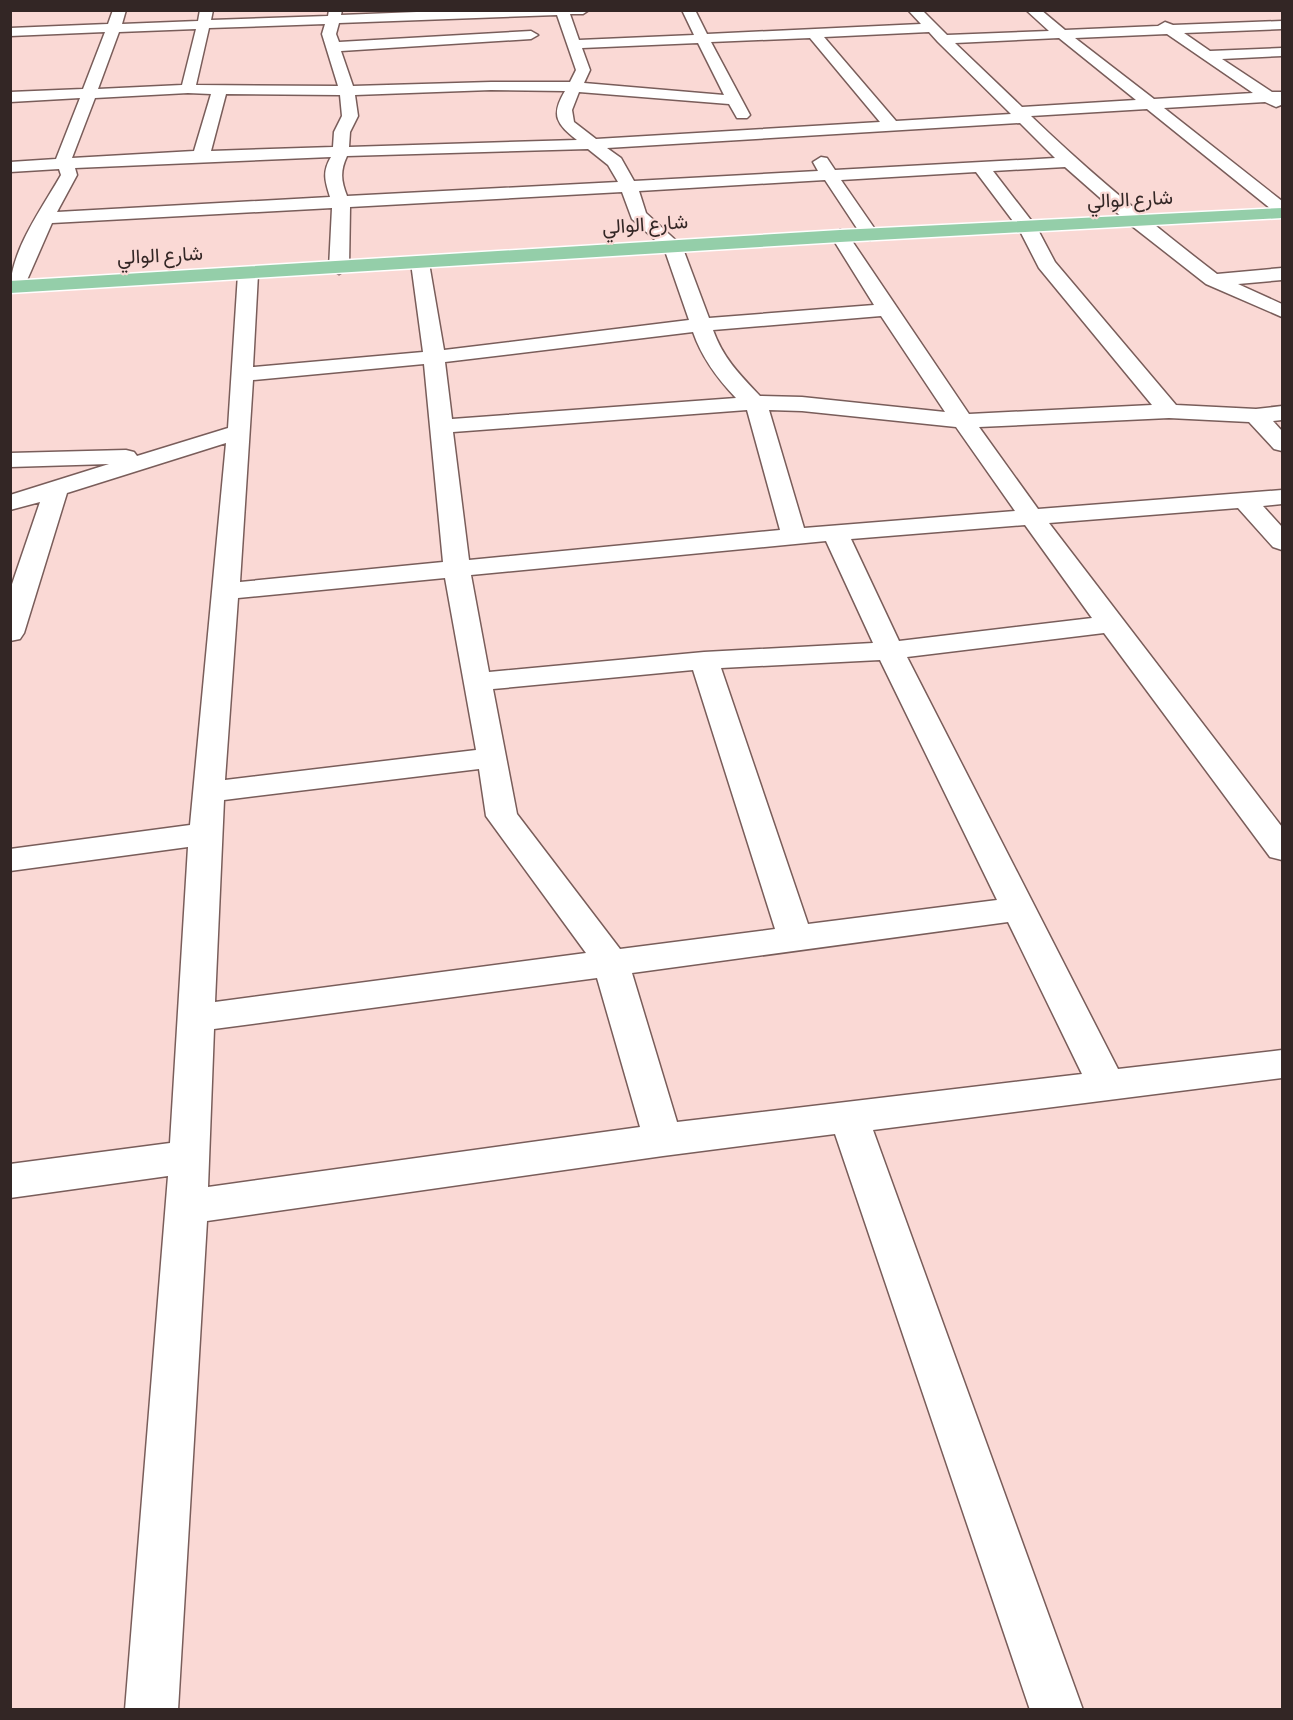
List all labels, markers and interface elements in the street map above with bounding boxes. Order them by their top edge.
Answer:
street label: شارع الوالي [1086,188,1174,218]
street label: شارع الوالي [601,212,689,244]
street label: شارع الوالي [116,244,204,274]

